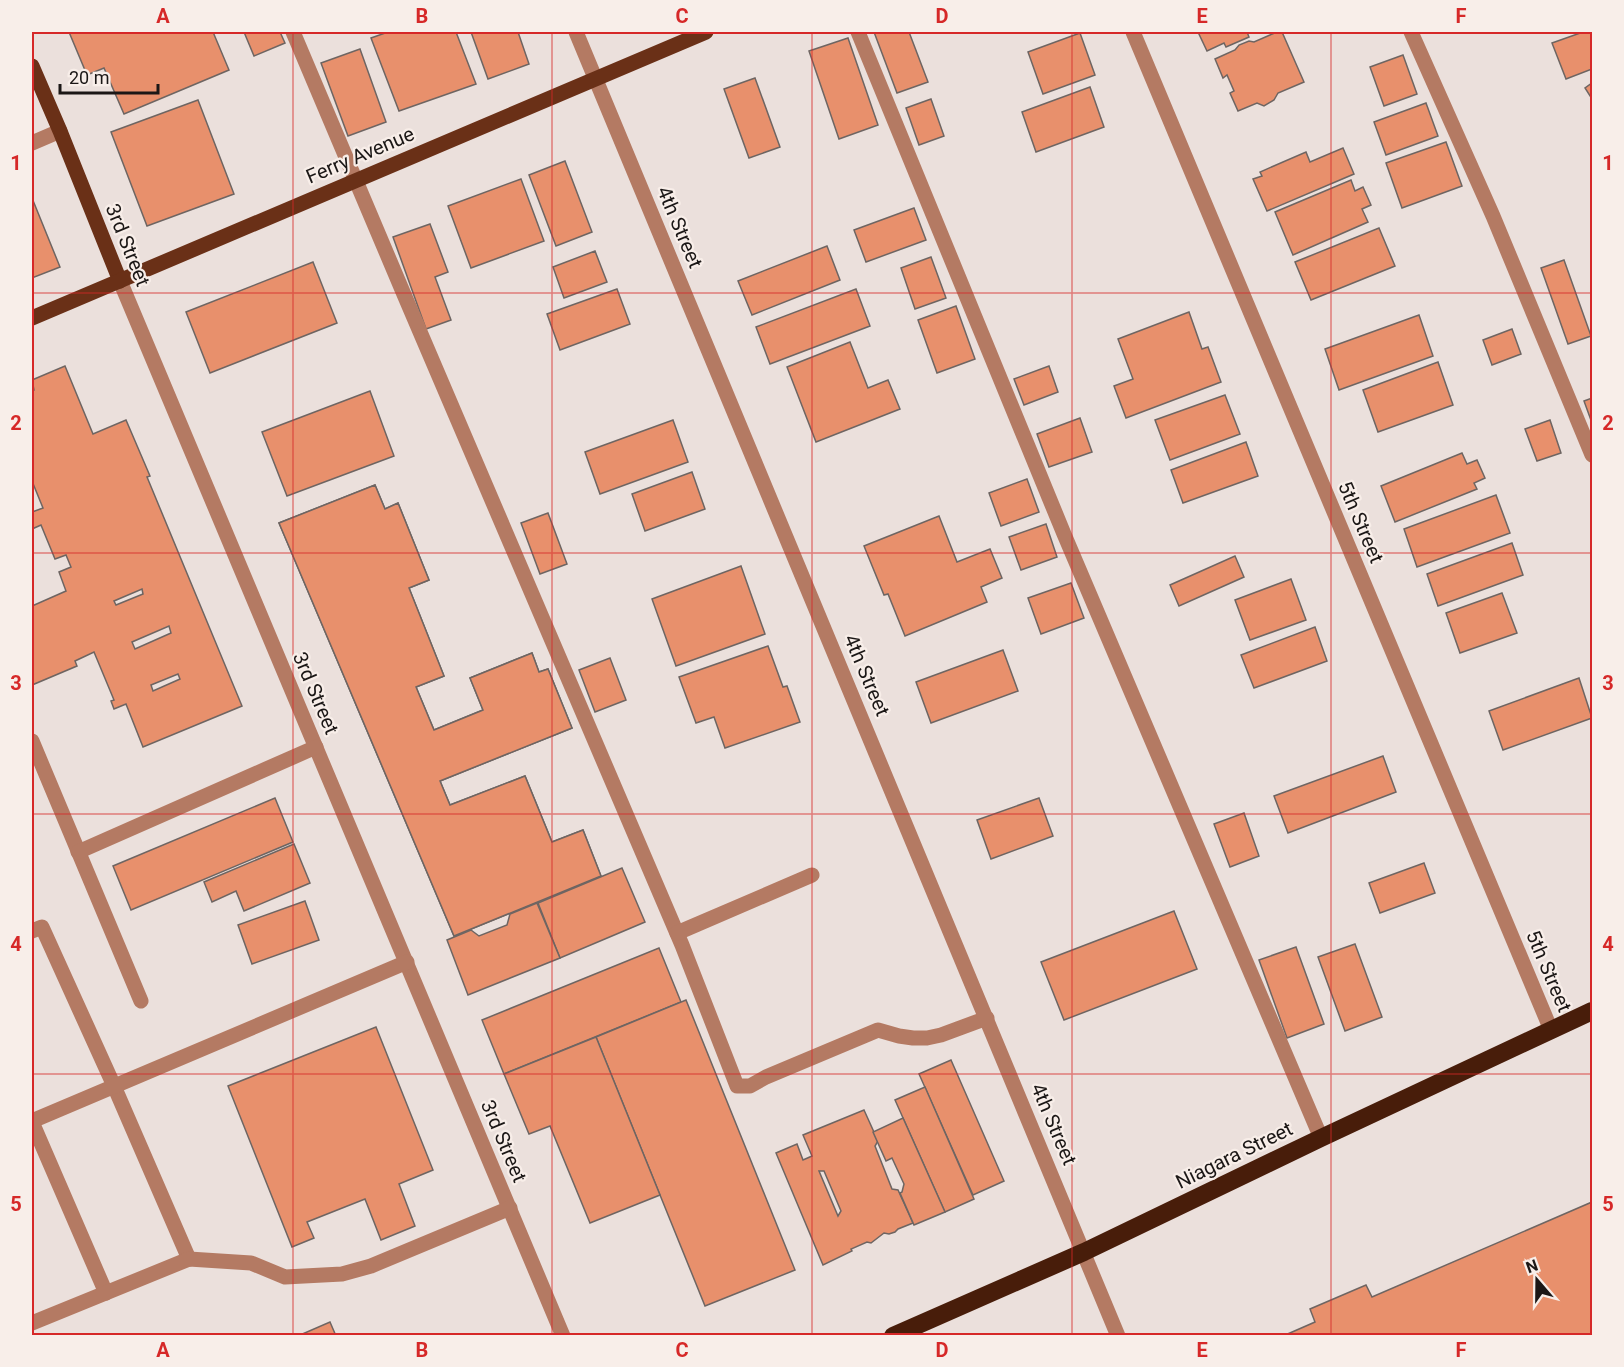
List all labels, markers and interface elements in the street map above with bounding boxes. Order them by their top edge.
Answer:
text: A [156,4,170,28]
text: B [416,4,428,28]
text: C [675,4,689,28]
text: D [936,4,949,28]
text: E [1196,4,1208,28]
text: F [1456,4,1467,28]
scale bar [60,57,158,95]
text: 20 m [69,67,109,88]
street label: Ferry Avenue [302,121,418,189]
text: 1 [10,151,22,175]
text: 1 [1602,151,1614,175]
street label: 4th Street [652,182,708,272]
street label: 3rd Street [101,200,155,290]
text: 2 [10,411,22,435]
text: 2 [1602,411,1614,435]
street label: 5th Street [1333,477,1389,567]
street label: 4th Street [839,630,895,720]
street label: 3rd Street [288,648,344,738]
text: 3 [10,671,22,695]
text: 3 [1602,671,1614,695]
street label: 5th Street [1521,926,1577,1016]
text: 4 [10,932,22,956]
text: 4 [1602,932,1614,956]
street label: 4th Street [1026,1079,1082,1169]
street label: 3rd Street [476,1096,532,1186]
street label: Niagara Street [1172,1116,1296,1194]
text: 5 [10,1192,22,1216]
text: 5 [1602,1192,1614,1216]
north arrow [1507,1250,1567,1310]
text: N [1523,1256,1541,1277]
text: A [156,1338,170,1362]
text: B [416,1338,428,1362]
text: C [675,1338,689,1362]
text: D [936,1338,949,1362]
text: E [1196,1338,1208,1362]
text: F [1456,1338,1467,1362]

